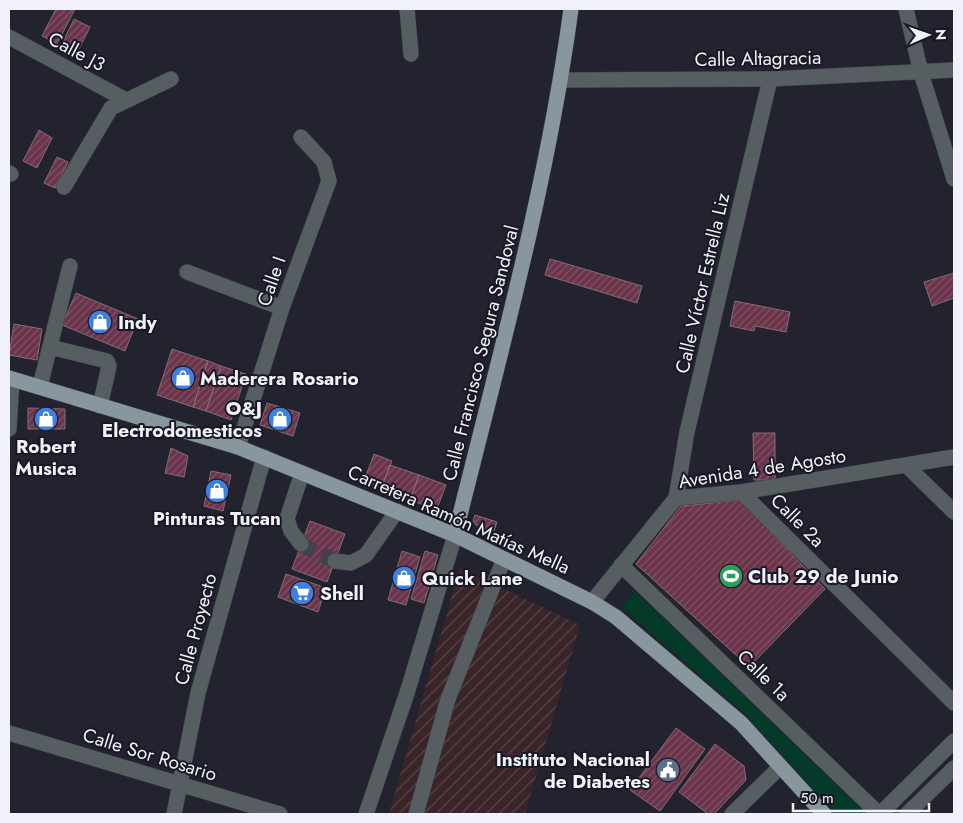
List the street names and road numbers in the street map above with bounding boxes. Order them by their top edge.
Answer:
street label: Calle J3 [43,25,110,78]
street label: Calle Altagracia [694,44,822,73]
street label: Calle Víctor Estrella Liz [669,190,736,376]
street label: Calle Francisco Segura Sandoval [436,222,525,484]
street label: Calle I [250,253,293,310]
street label: Avenida 4 de Agosto [676,442,848,495]
street label: Carretera Ramón Matías Mella [343,458,574,581]
street label: Calle 2a [765,487,831,553]
street label: Calle Proyecto [168,570,223,688]
street label: Calle 1a [731,643,796,707]
street label: Calle Sor Rosario [79,721,220,788]

